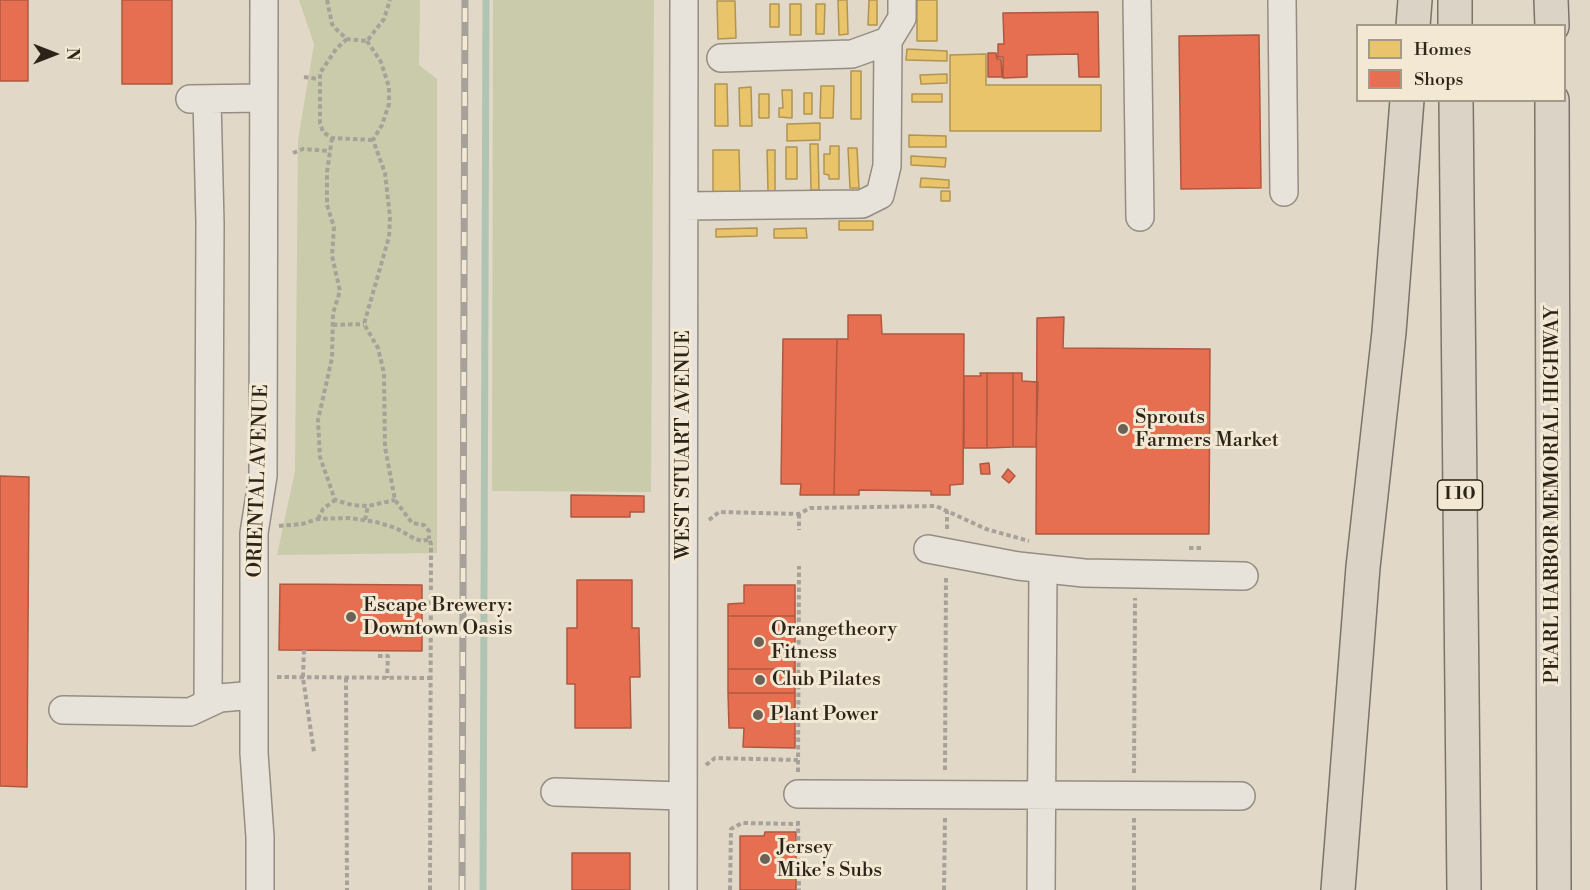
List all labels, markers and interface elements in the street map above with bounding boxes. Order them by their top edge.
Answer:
north arrow [24,24,84,84]
legend [1356,24,1566,102]
text: Homes [1414,38,1471,61]
text: N [62,48,82,60]
text: Shops [1414,68,1463,91]
street label: PEARL HARBOR MEMORIAL HIGHWAY [1541,306,1565,684]
street label: WEST STUART AVENUE [672,330,696,560]
street label: ORIENTAL AVENUE [244,384,274,578]
place label: Sprouts Farmers Market [1135,406,1279,453]
marker: Sprouts Farmers Market [1116,422,1130,436]
road number: I 10 [1438,480,1482,510]
place label: Escape Brewery: Downtown Oasis [363,594,512,641]
marker: Escape Brewery: Downtown Oasis [344,610,358,624]
place label: Orangetheory Fitness [771,618,897,665]
marker: Orangetheory Fitness [752,635,766,649]
place label: Club Pilates [772,668,881,692]
marker: Club Pilates [753,673,767,687]
place label: Plant Power [770,703,878,727]
marker: Plant Power [751,708,765,722]
place label: Jersey Mike's Subs [777,836,882,883]
marker: Jersey Mike's Subs [758,852,772,866]

